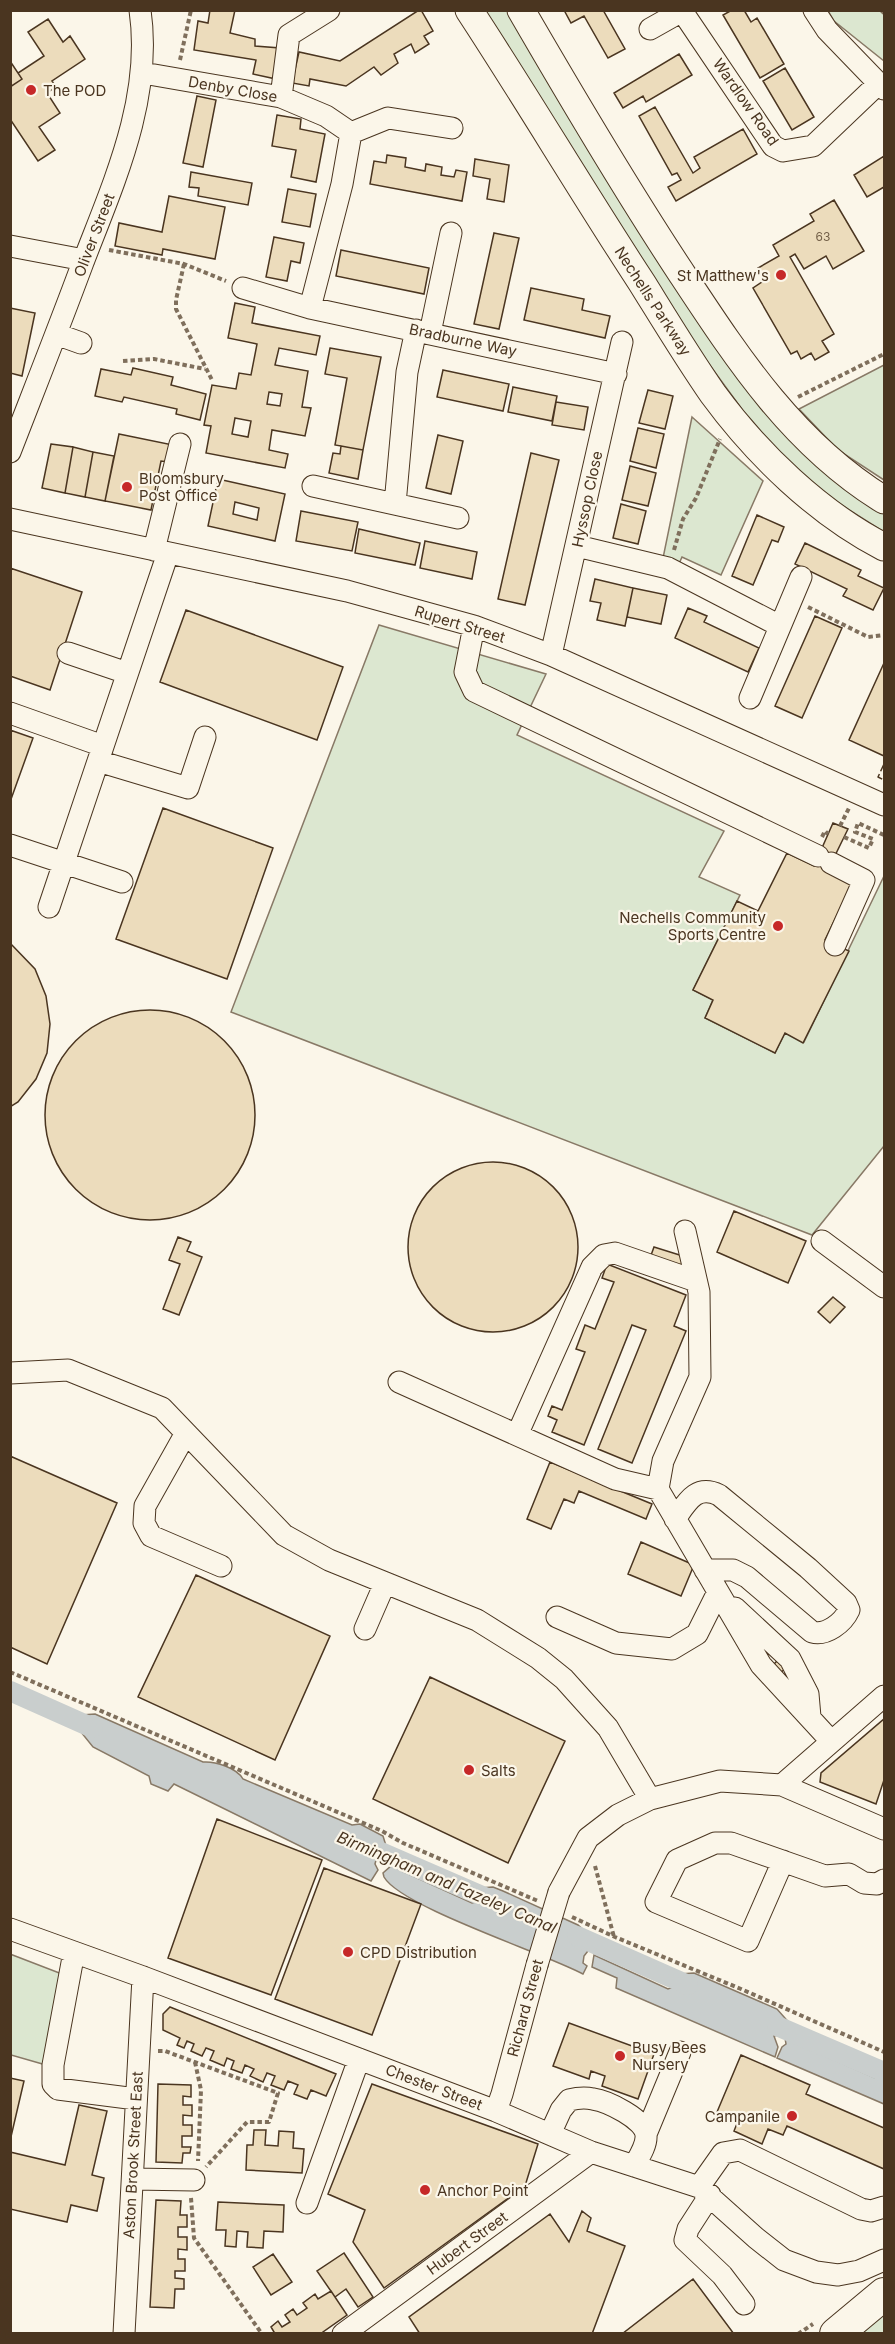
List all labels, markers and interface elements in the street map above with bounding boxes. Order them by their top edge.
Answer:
street label: Wardlow Road [709,55,783,149]
street label: Denby Close [187,72,279,106]
place label: The POD [43,81,106,100]
marker: The POD [24,83,38,97]
street label: Oliver Street [69,191,119,279]
house number: 63 [816,229,830,244]
street label: Nechells Parkway [611,243,696,360]
place label: St Matthew's [677,266,769,285]
marker: St Matthew's [774,268,788,282]
street label: Bradburne Way [407,319,519,361]
street label: Hyssop Close [568,449,606,549]
place label: Bloomsbury Post Office [139,469,224,505]
marker: Bloomsbury Post Office [120,480,134,494]
street label: Rupert Street [412,601,508,647]
place label: Nechells Community Sports Centre [619,908,767,944]
marker: Nechells Community Sports Centre [771,919,785,933]
place label: Salts [481,1761,516,1780]
marker: Salts [462,1763,476,1777]
water label: Birmingham and Fazeley Canal [334,1827,560,1937]
place label: CPD Distribution [360,1943,477,1962]
marker: CPD Distribution [341,1945,355,1959]
street label: Richard Street [503,1957,547,2059]
place label: Busy Bees Nursery [632,2038,707,2074]
marker: Busy Bees Nursery [613,2049,627,2063]
street label: Chester Street [383,2060,485,2114]
street label: Aston Brook Street East [119,2071,147,2239]
place label: Campanile [705,2107,780,2126]
marker: Campanile [785,2109,799,2123]
place label: Anchor Point [437,2181,528,2200]
marker: Anchor Point [418,2183,432,2197]
street label: Hubert Street [423,2207,511,2279]

